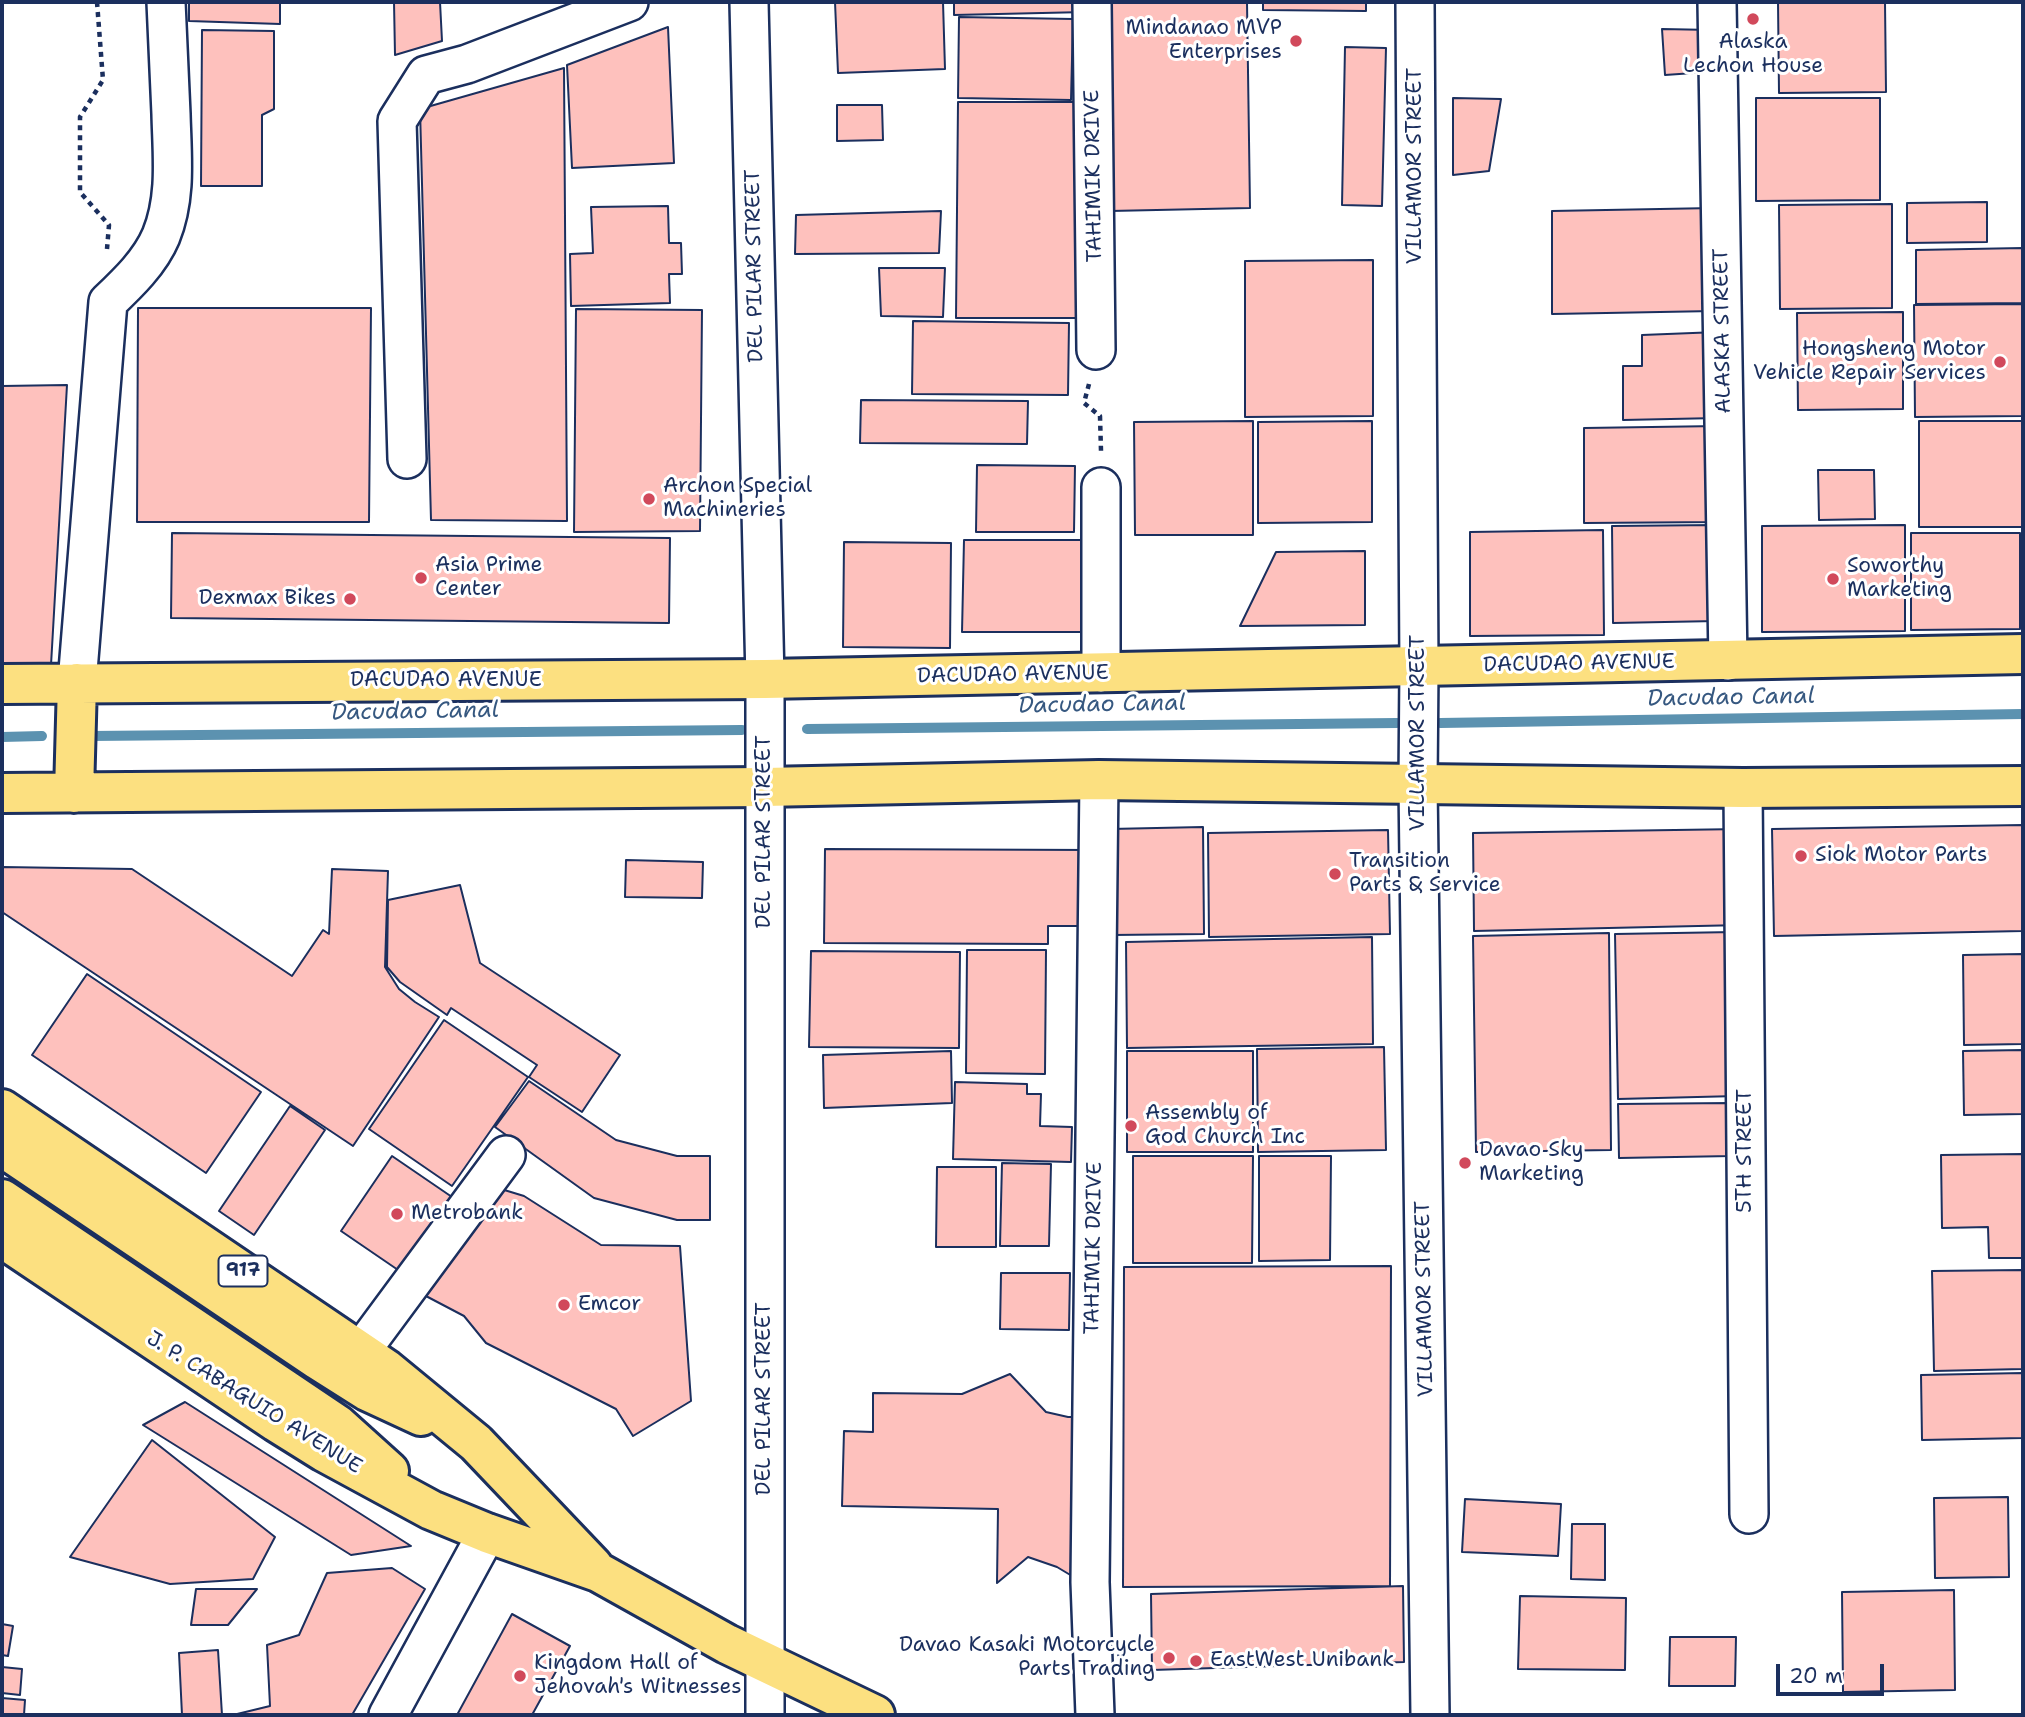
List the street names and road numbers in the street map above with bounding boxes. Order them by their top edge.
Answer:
street label: VILLAMOR STREET [1403,68,1429,264]
street label: TAHIMIK DRIVE [1080,89,1108,263]
street label: DEL PILAR STREET [741,169,769,363]
street label: ALASKA STREET [1709,248,1737,414]
street label: VILLAMOR STREET [1406,635,1432,831]
street label: DACUDAO AVENUE [1483,650,1675,678]
street label: DACUDAO AVENUE [917,661,1109,689]
street label: DACUDAO AVENUE [350,668,542,694]
street label: DEL PILAR STREET [752,735,778,929]
street label: 5TH STREET [1733,1089,1759,1213]
street label: TAHIMIK DRIVE [1080,1161,1108,1335]
street label: VILLAMOR STREET [1411,1201,1439,1397]
road number: 917 [218,1256,268,1287]
street label: DEL PILAR STREET [752,1302,778,1496]
street label: J. P. CABAGUIO AVENUE [142,1326,366,1480]

